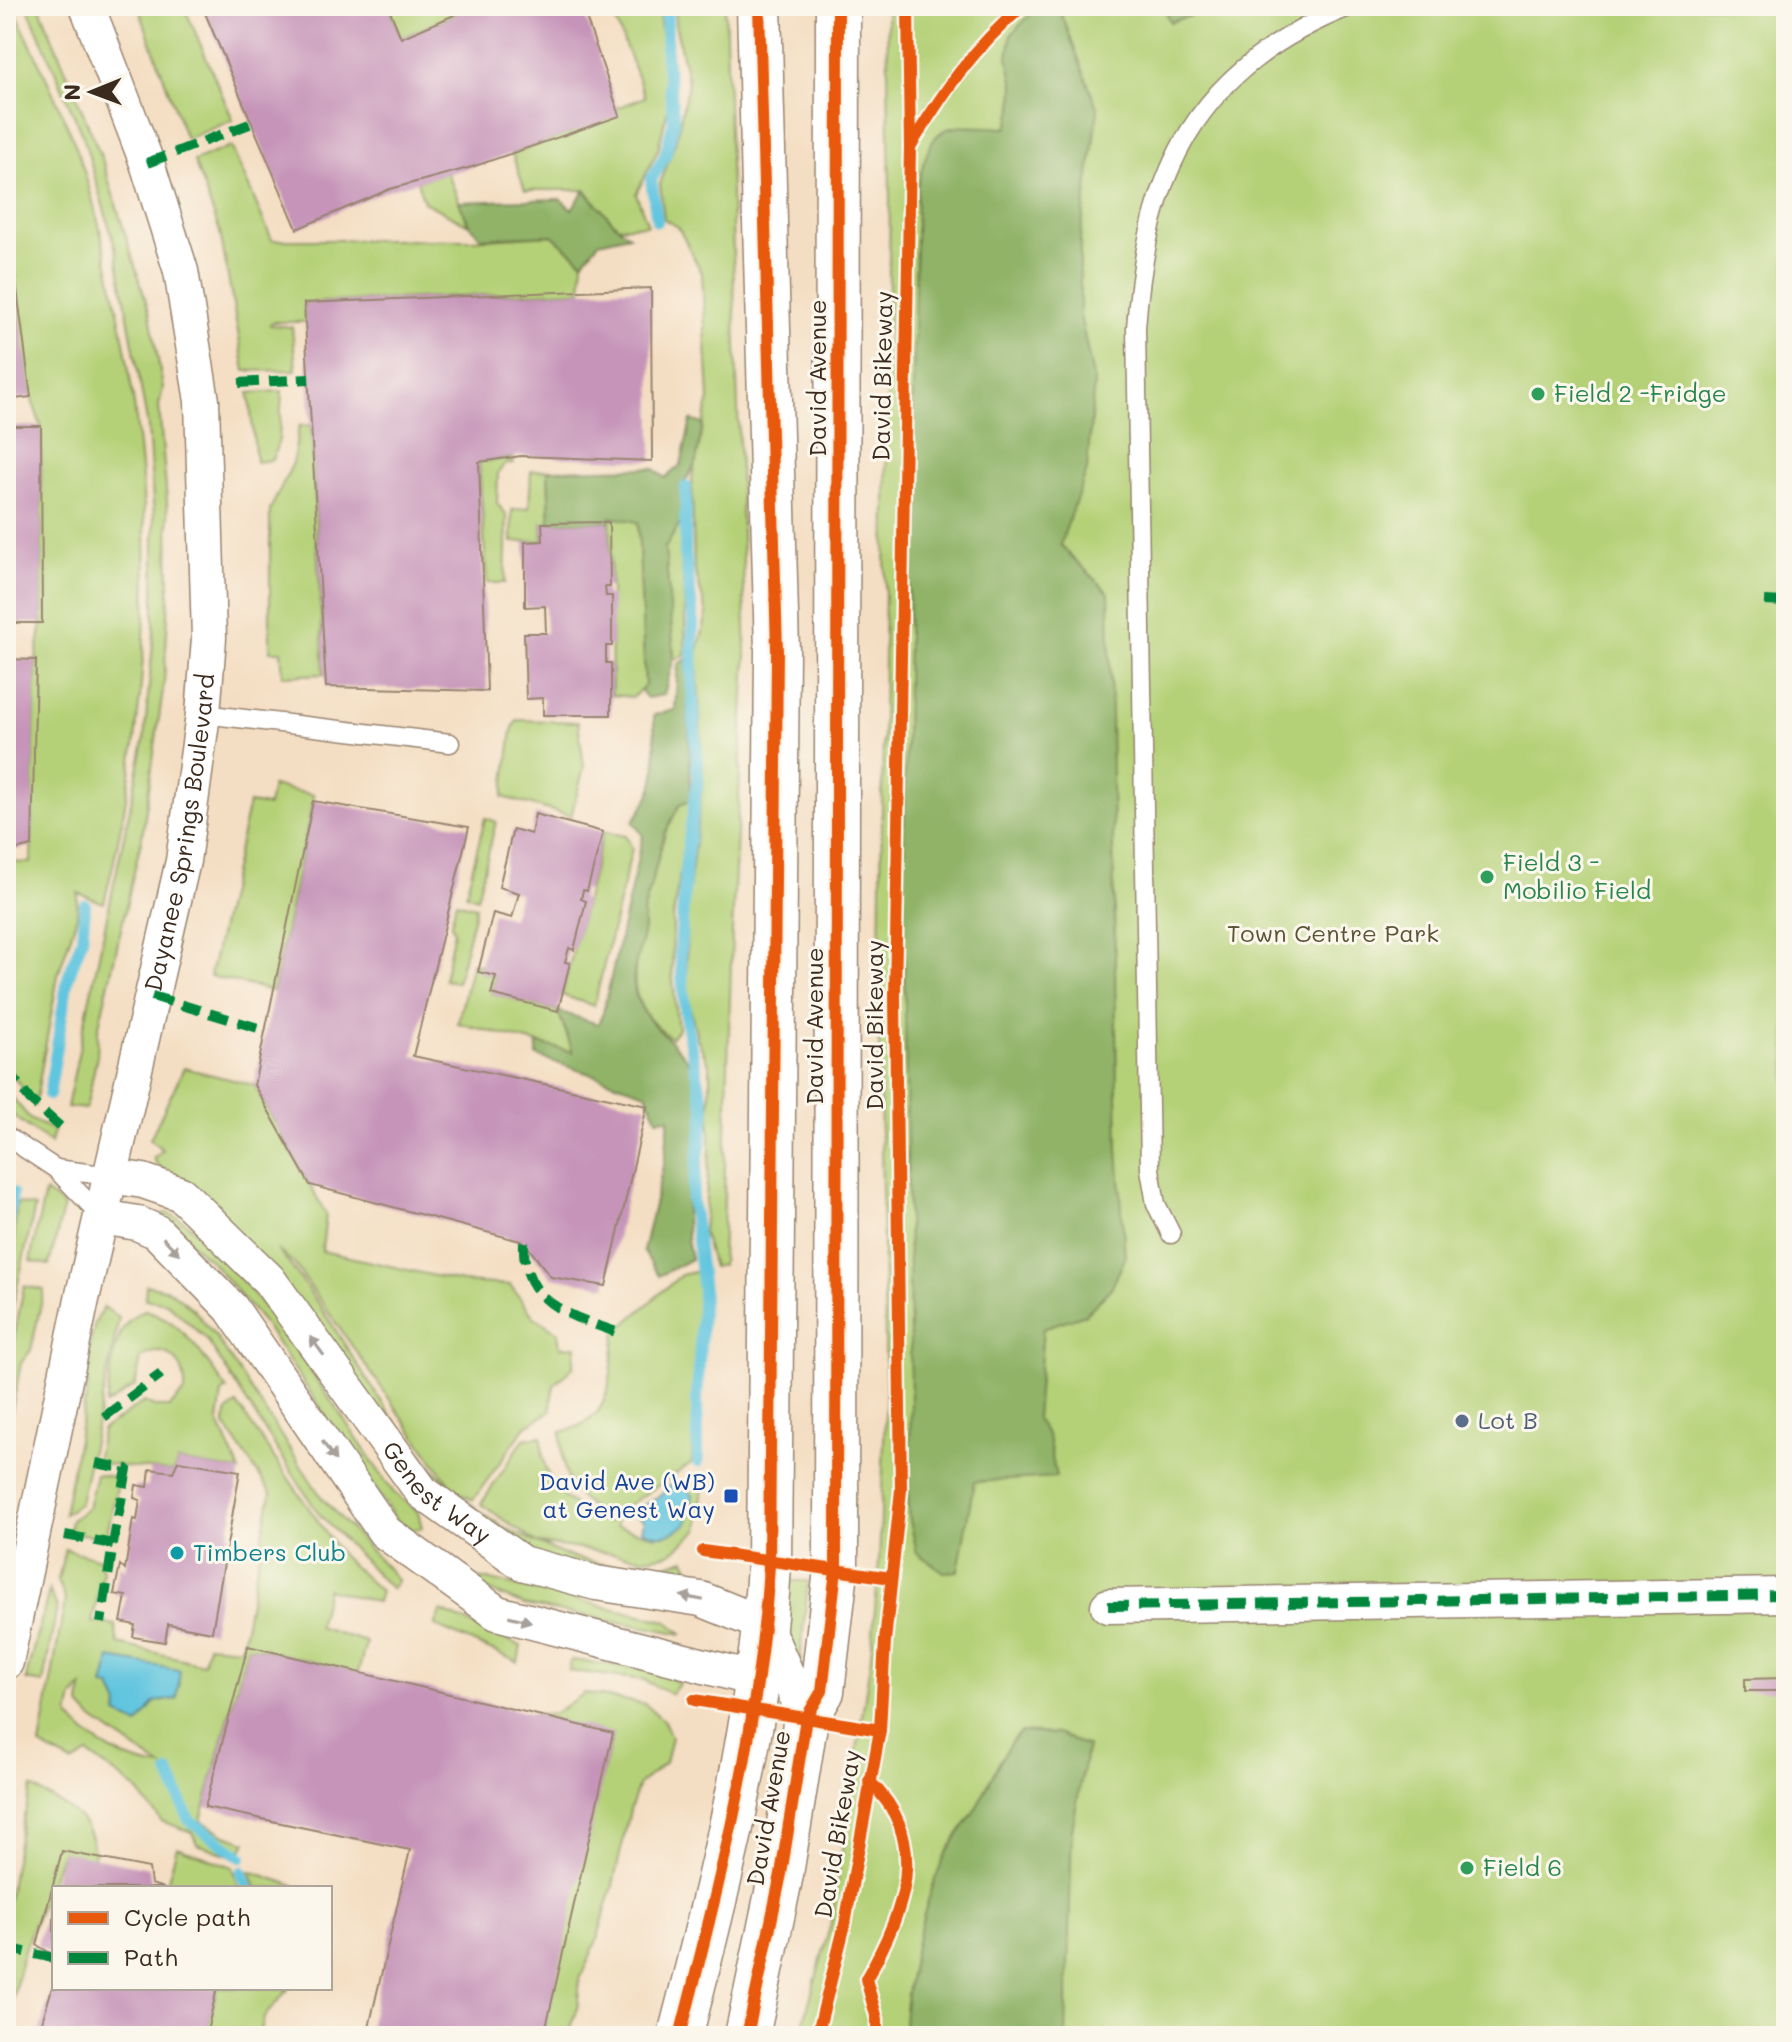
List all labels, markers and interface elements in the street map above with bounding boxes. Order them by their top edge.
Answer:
north arrow [52,52,132,132]
text: N [57,84,86,101]
street label: David Bikeway [865,291,898,461]
street label: David Avenue [801,299,832,457]
place label: Field 2 -Fridge [1554,377,1727,408]
marker: Field 2 -Fridge [1529,385,1547,403]
street label: Dayanee Springs Boulevard [136,672,220,994]
place label: Field 3 - Mobilio Field [1503,846,1651,905]
marker: Field 3 - Mobilio Field [1478,868,1496,886]
park label: Town Centre Park [1227,917,1439,948]
street label: David Bikeway [858,940,889,1110]
street label: David Avenue [798,947,829,1105]
one-way arrow [161,1236,180,1255]
one-way arrow [310,1336,325,1357]
place label: Lot B [1478,1404,1538,1435]
marker: Lot B [1453,1412,1471,1430]
street label: Genest Way [376,1434,498,1550]
one-way arrow [322,1441,337,1462]
place label: David Ave (WB) at Genest Way [539,1465,715,1524]
marker: David Ave (WB) at Genest Way [722,1487,740,1505]
place label: Timbers Club [193,1536,346,1567]
marker: Timbers Club [168,1544,186,1562]
one-way arrow [680,1591,705,1604]
one-way arrow [508,1614,533,1626]
street label: David Avenue [739,1728,796,1888]
street label: David Bikeway [806,1747,867,1920]
place label: Field 6 [1483,1851,1562,1882]
marker: Field 6 [1458,1859,1476,1877]
legend [52,1886,332,1990]
text: Cycle path [124,1901,250,1932]
text: Path [124,1941,178,1972]

